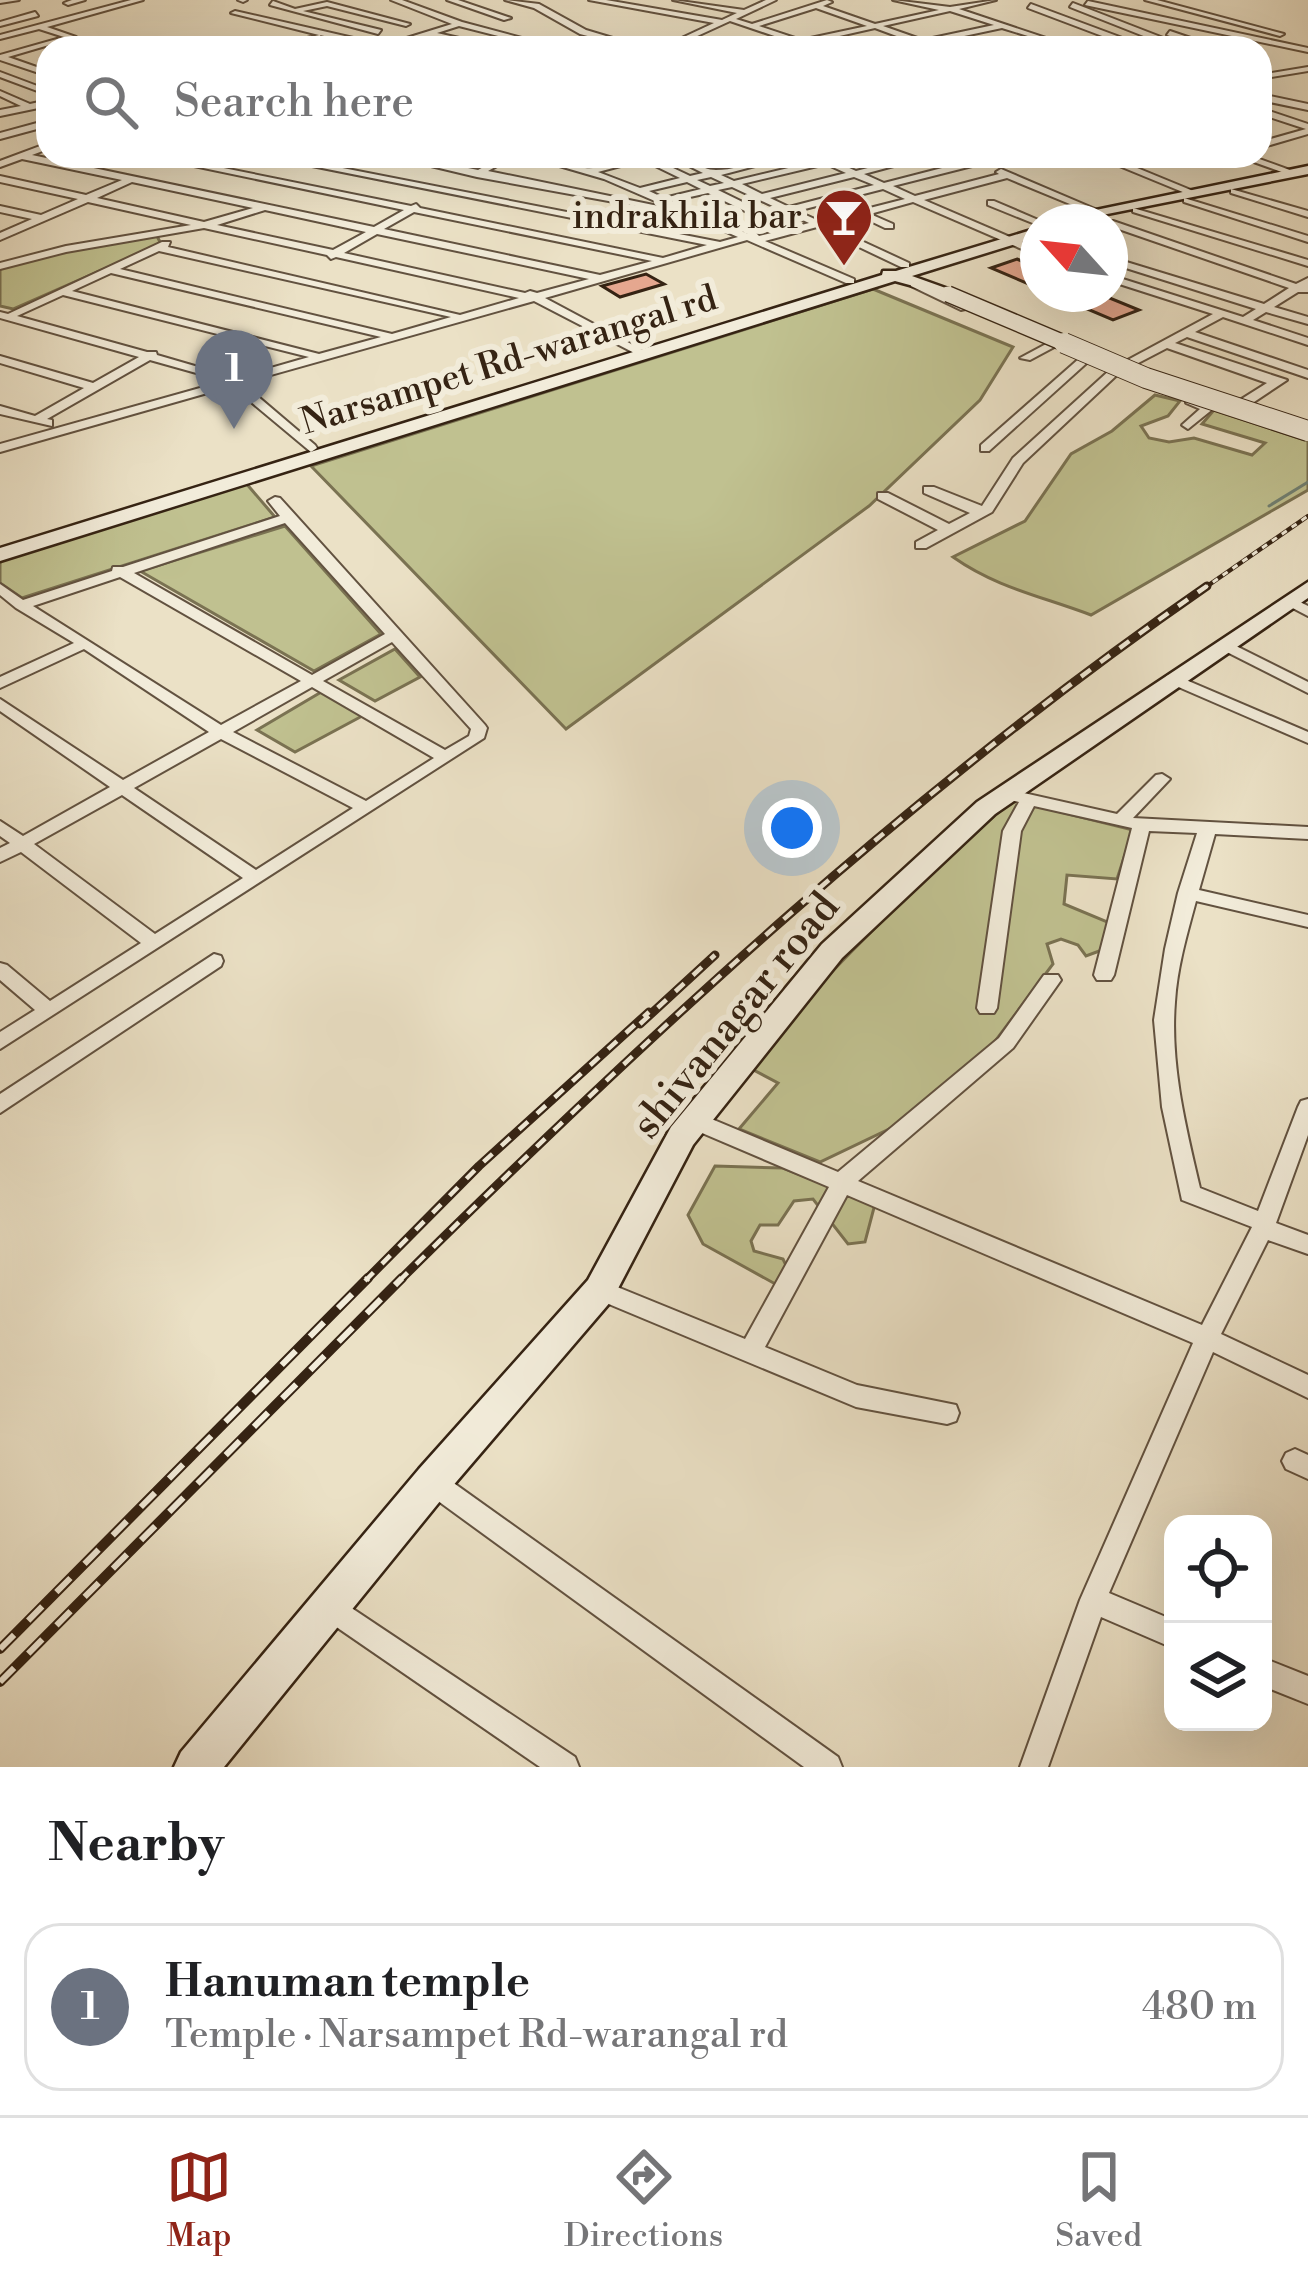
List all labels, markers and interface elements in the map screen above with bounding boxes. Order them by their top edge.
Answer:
search box [36,36,1272,168]
icon: search [78,69,144,135]
text: Search here [174,74,414,131]
bar icon: indrakhila bar [813,186,875,268]
place label: indrakhila bar [572,195,802,240]
north arrow [1020,204,1128,312]
street label: Narsampet Rd-warangal rd [295,276,723,446]
pin: 1 [195,330,273,429]
your location [762,798,822,858]
street label: shivanagar road [620,882,852,1151]
map controls [1164,1515,1272,1731]
button: locate [1164,1515,1272,1623]
button: layers [1164,1623,1272,1731]
text: Nearby [48,1813,224,1877]
text: Hanuman temple [165,1954,530,2011]
text: 1 [81,1983,99,2032]
text: 480 m [1142,1983,1257,2032]
text: Temple · Narsampet Rd-warangal rd [165,2011,788,2060]
tab: Map [166,2144,232,2257]
tab: Directions [564,2144,723,2257]
tab: Saved [1055,2144,1142,2257]

